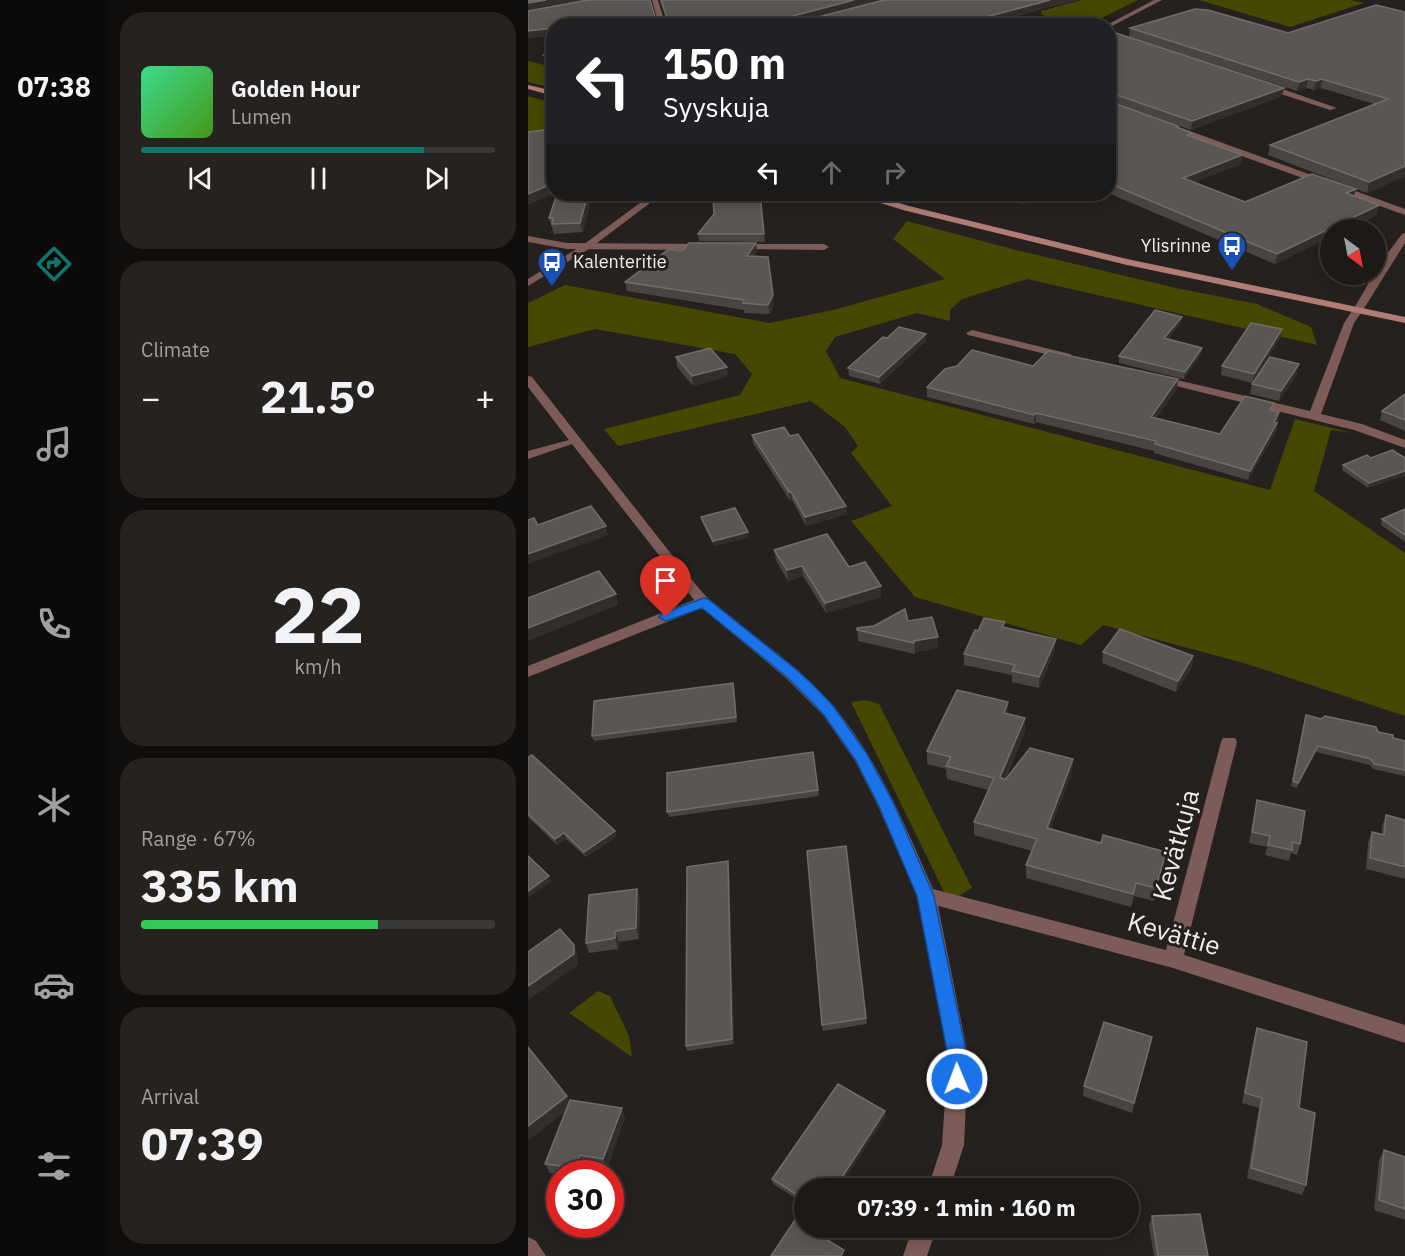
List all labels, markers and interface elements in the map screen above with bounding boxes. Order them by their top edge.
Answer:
text: 150 m [663,36,786,91]
icon: left [564,42,642,120]
text: 07:38 [17,69,91,104]
text: Golden Hour [231,74,360,103]
text: Syyskuja [663,89,769,124]
text: Lumen [231,103,292,130]
icon: left [752,156,785,189]
icon: ahead [815,156,848,189]
icon: right [878,156,911,189]
icon: previous [184,162,217,195]
icon: pause [302,162,335,195]
icon: next [420,162,453,195]
north arrow [1320,219,1386,285]
map controls [1320,219,1386,285]
bus stop icon: Ylisrinne [1216,230,1248,272]
place label: Ylisrinne [1141,234,1211,257]
icon: directions [33,243,75,285]
bus stop icon: Kalenteritie [536,246,568,288]
place label: Kalenteritie [573,250,667,273]
text: Climate [141,336,210,363]
text: 21.5° [260,367,376,425]
text: − [141,376,161,419]
text: + [475,376,495,419]
icon: music [33,423,75,465]
pin [640,555,691,617]
text: 22 [271,563,365,664]
icon: arrive [649,564,682,597]
icon: phone [33,603,75,645]
text: km/h [294,653,342,680]
icon: climate [33,784,75,826]
street label: Kevätkuja [1144,785,1206,904]
text: Range · 67% [141,825,256,852]
text: 335 km [141,856,299,914]
street label: Kevättie [1124,904,1225,962]
icon: car [33,964,75,1006]
position arrow [925,1047,989,1111]
text: Arrival [141,1083,199,1110]
text: 07:39 [141,1114,264,1172]
icon: filters [33,1145,75,1187]
speed limit sign: 30 [546,1160,624,1238]
text: 07:39 · 1 min · 160 m [857,1193,1076,1222]

